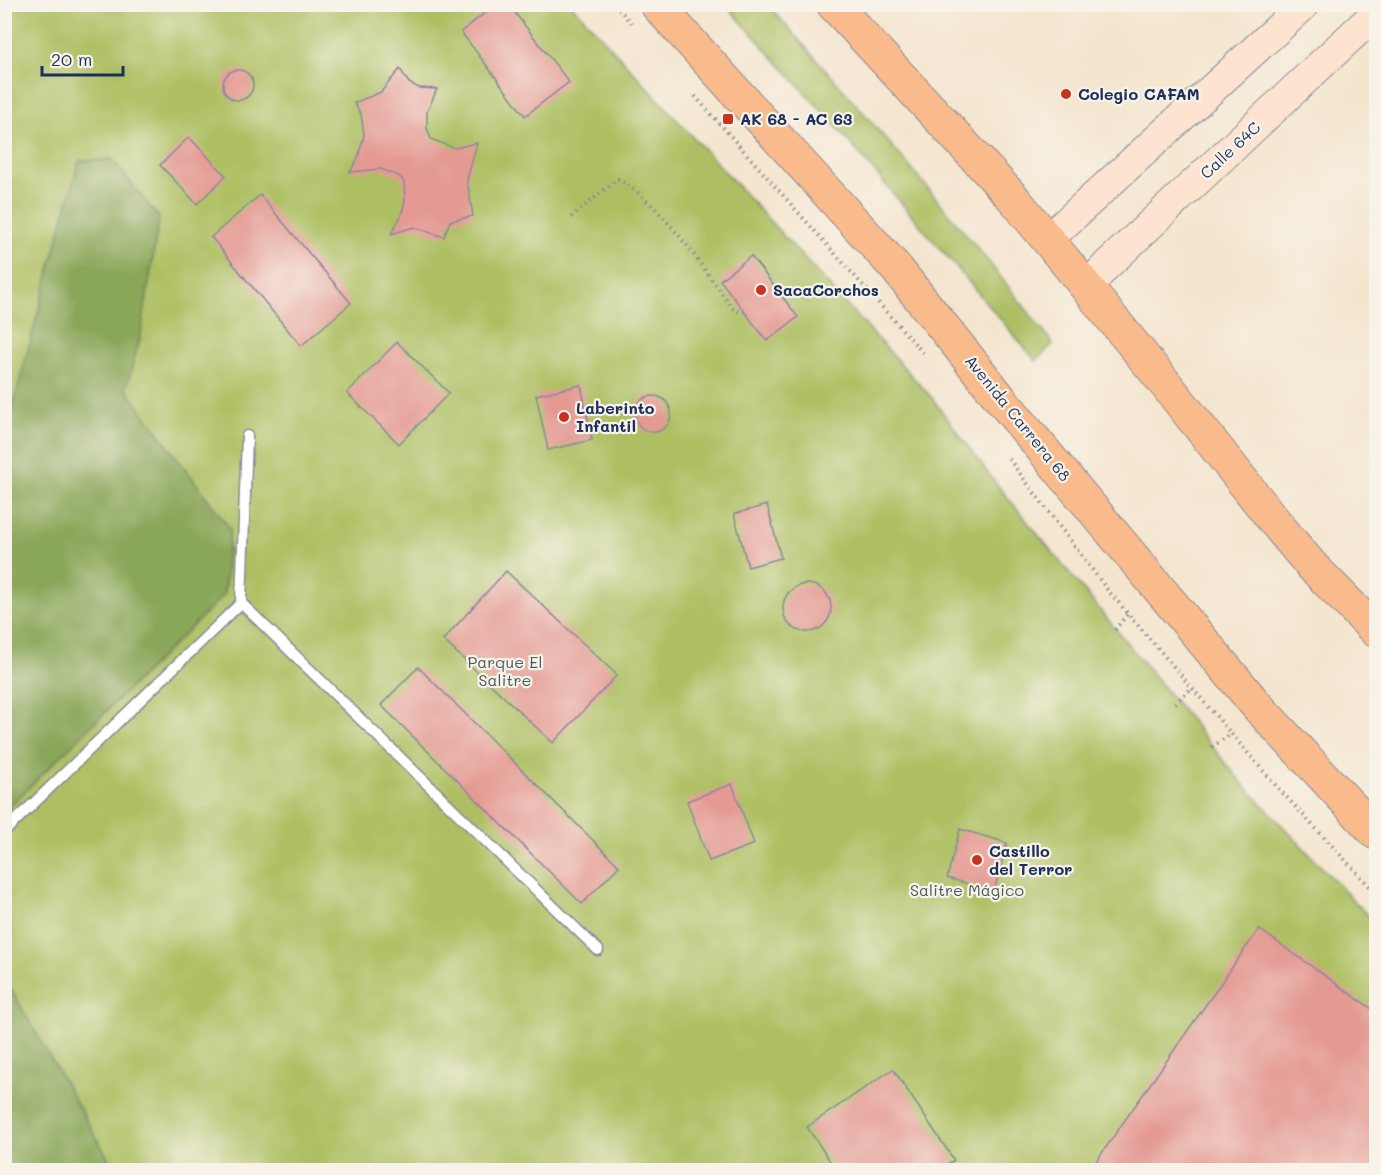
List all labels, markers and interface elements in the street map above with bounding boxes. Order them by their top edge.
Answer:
scale bar [42,39,123,77]
text: 20 m [51,47,92,71]
place label: Colegio CAFAM [1078,83,1200,104]
marker: Colegio CAFAM [1059,87,1073,101]
place label: AK 68 - AC 63 [740,108,853,129]
marker: AK 68 - AC 63 [721,112,735,126]
street label: Calle 64C [1195,116,1264,183]
place label: SacaCorchos [773,279,879,300]
marker: SacaCorchos [754,283,768,297]
street label: Avenida Carrera 68 [961,350,1076,485]
place label: Laberinto Infantil [576,397,655,436]
marker: Laberinto Infantil [557,410,571,424]
park label: Parque El Salitre [468,651,543,690]
place label: Castillo del Terror [989,840,1072,879]
marker: Castillo del Terror [970,853,984,867]
park label: Salitre Mágico [910,879,1024,900]

